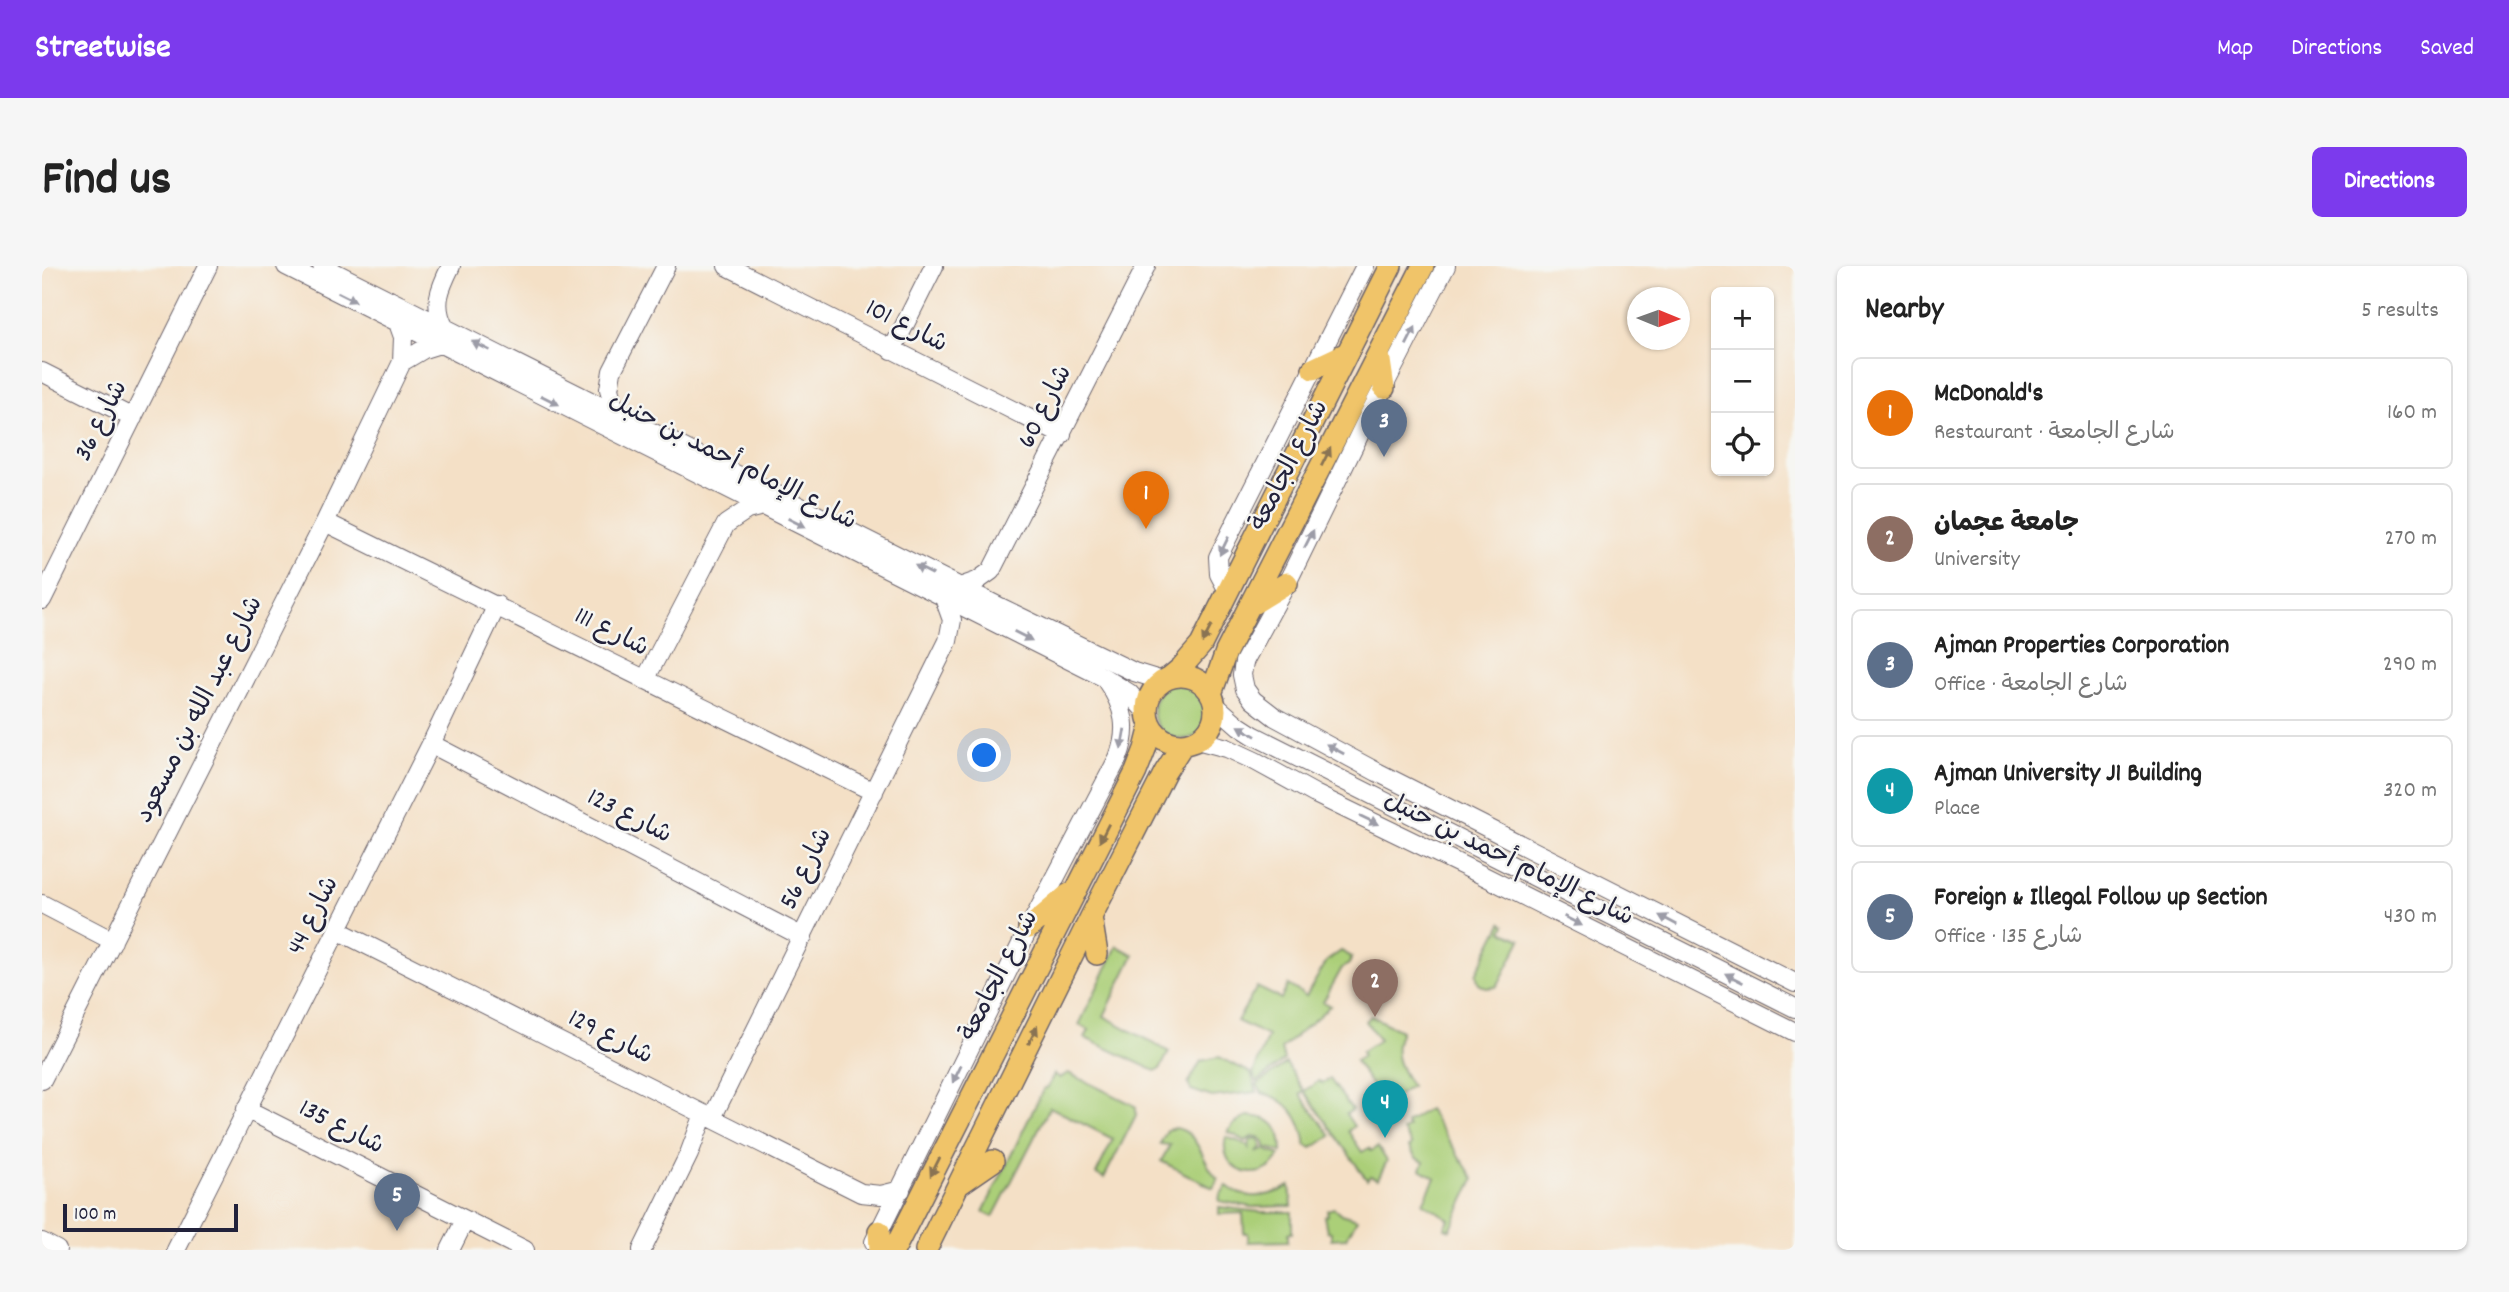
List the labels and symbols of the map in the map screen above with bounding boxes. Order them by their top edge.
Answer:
north arrow [1627,287,1690,350]
street label: شارع 101 [858,291,954,363]
one-way arrow [337,292,357,303]
one-way arrow [1406,326,1417,346]
one-way arrow [471,340,491,351]
street label: شارع 60 [1009,359,1083,455]
street label: شارع 36 [66,374,138,468]
street label: شارع الإمام أحمد بن حنبل [601,383,863,541]
one-way arrow [540,394,560,405]
street label: شارع الجامعة [1241,394,1339,538]
pin: 3 [1361,399,1407,457]
one-way arrow [1320,447,1332,467]
pin: 1 [1123,471,1169,529]
one-way arrow [787,518,807,529]
one-way arrow [1303,529,1314,549]
one-way arrow [1219,536,1230,556]
one-way arrow [914,564,934,575]
street label: شارع عبد الله بن مسعود [127,590,273,830]
street label: شارع 111 [567,599,655,667]
one-way arrow [1201,624,1213,643]
one-way arrow [1013,630,1033,642]
one-way arrow [1238,724,1257,737]
one-way arrow [1117,728,1128,750]
your location [967,738,1001,772]
one-way arrow [1325,744,1345,755]
street label: شارع 123 [580,780,678,854]
street label: شارع الإمام أحمد بن حنبل [1376,783,1640,937]
one-way arrow [1359,814,1379,826]
street label: شارع 56 [771,822,843,916]
one-way arrow [1099,823,1111,843]
street label: شارع 44 [278,870,350,962]
street label: شارع الجامعة [951,904,1049,1048]
one-way arrow [1658,914,1678,926]
one-way arrow [1563,915,1583,926]
pin: 2 [1352,959,1398,1017]
one-way arrow [1724,972,1744,983]
street label: شارع 129 [561,1001,659,1075]
one-way arrow [1027,1025,1038,1045]
one-way arrow [951,1064,963,1084]
pin: 4 [1362,1080,1408,1138]
street label: شارع 135 [292,1091,390,1165]
one-way arrow [930,1157,941,1177]
pin: 5 [374,1173,420,1231]
scale bar [63,1201,238,1233]

